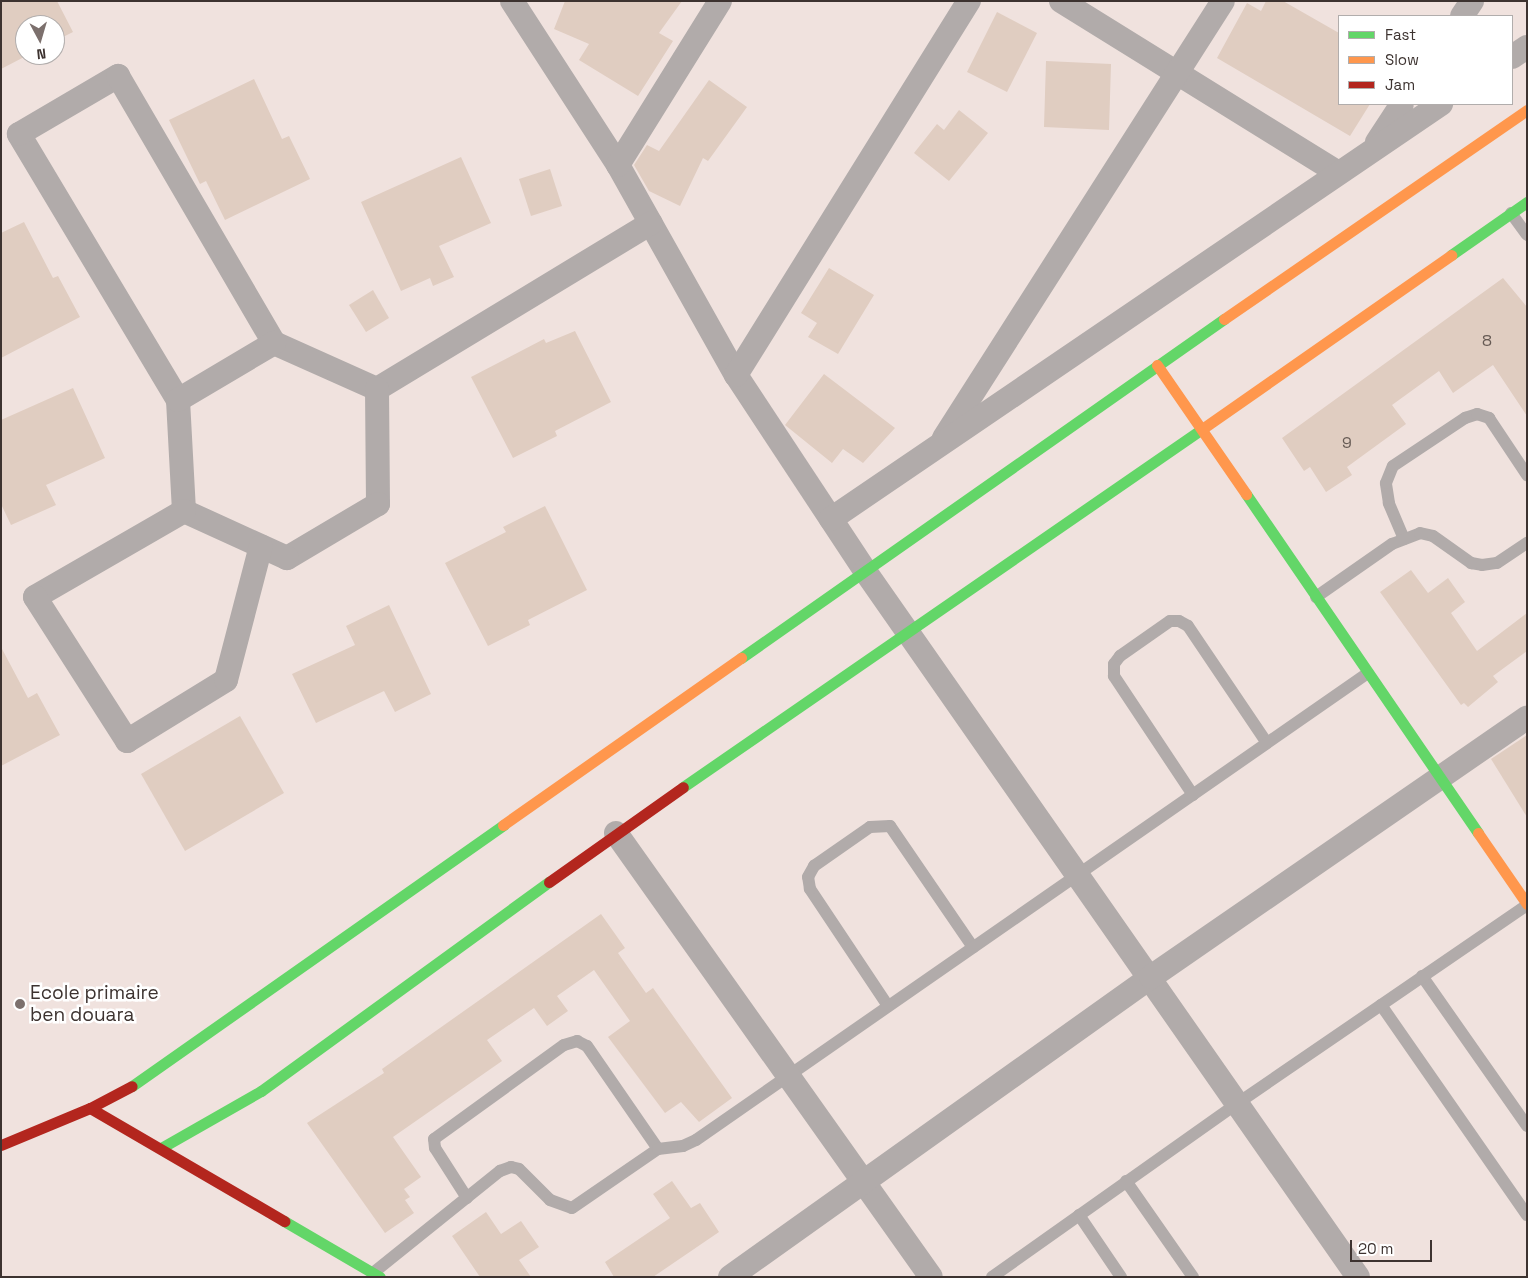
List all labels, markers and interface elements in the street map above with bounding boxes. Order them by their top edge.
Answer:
north arrow [15,15,65,65]
legend [1338,15,1513,105]
text: Fast [1385,25,1416,44]
text: N [36,44,47,63]
text: Slow [1385,50,1419,69]
text: Jam [1385,75,1415,94]
house number: 8 [1482,331,1492,351]
house number: 9 [1342,433,1352,453]
place label: Ecole primaire ben douara [30,982,159,1026]
marker: Ecole primaire ben douara [14,998,26,1010]
scale bar [1353,1230,1436,1262]
text: 20 m [1358,1239,1393,1258]

